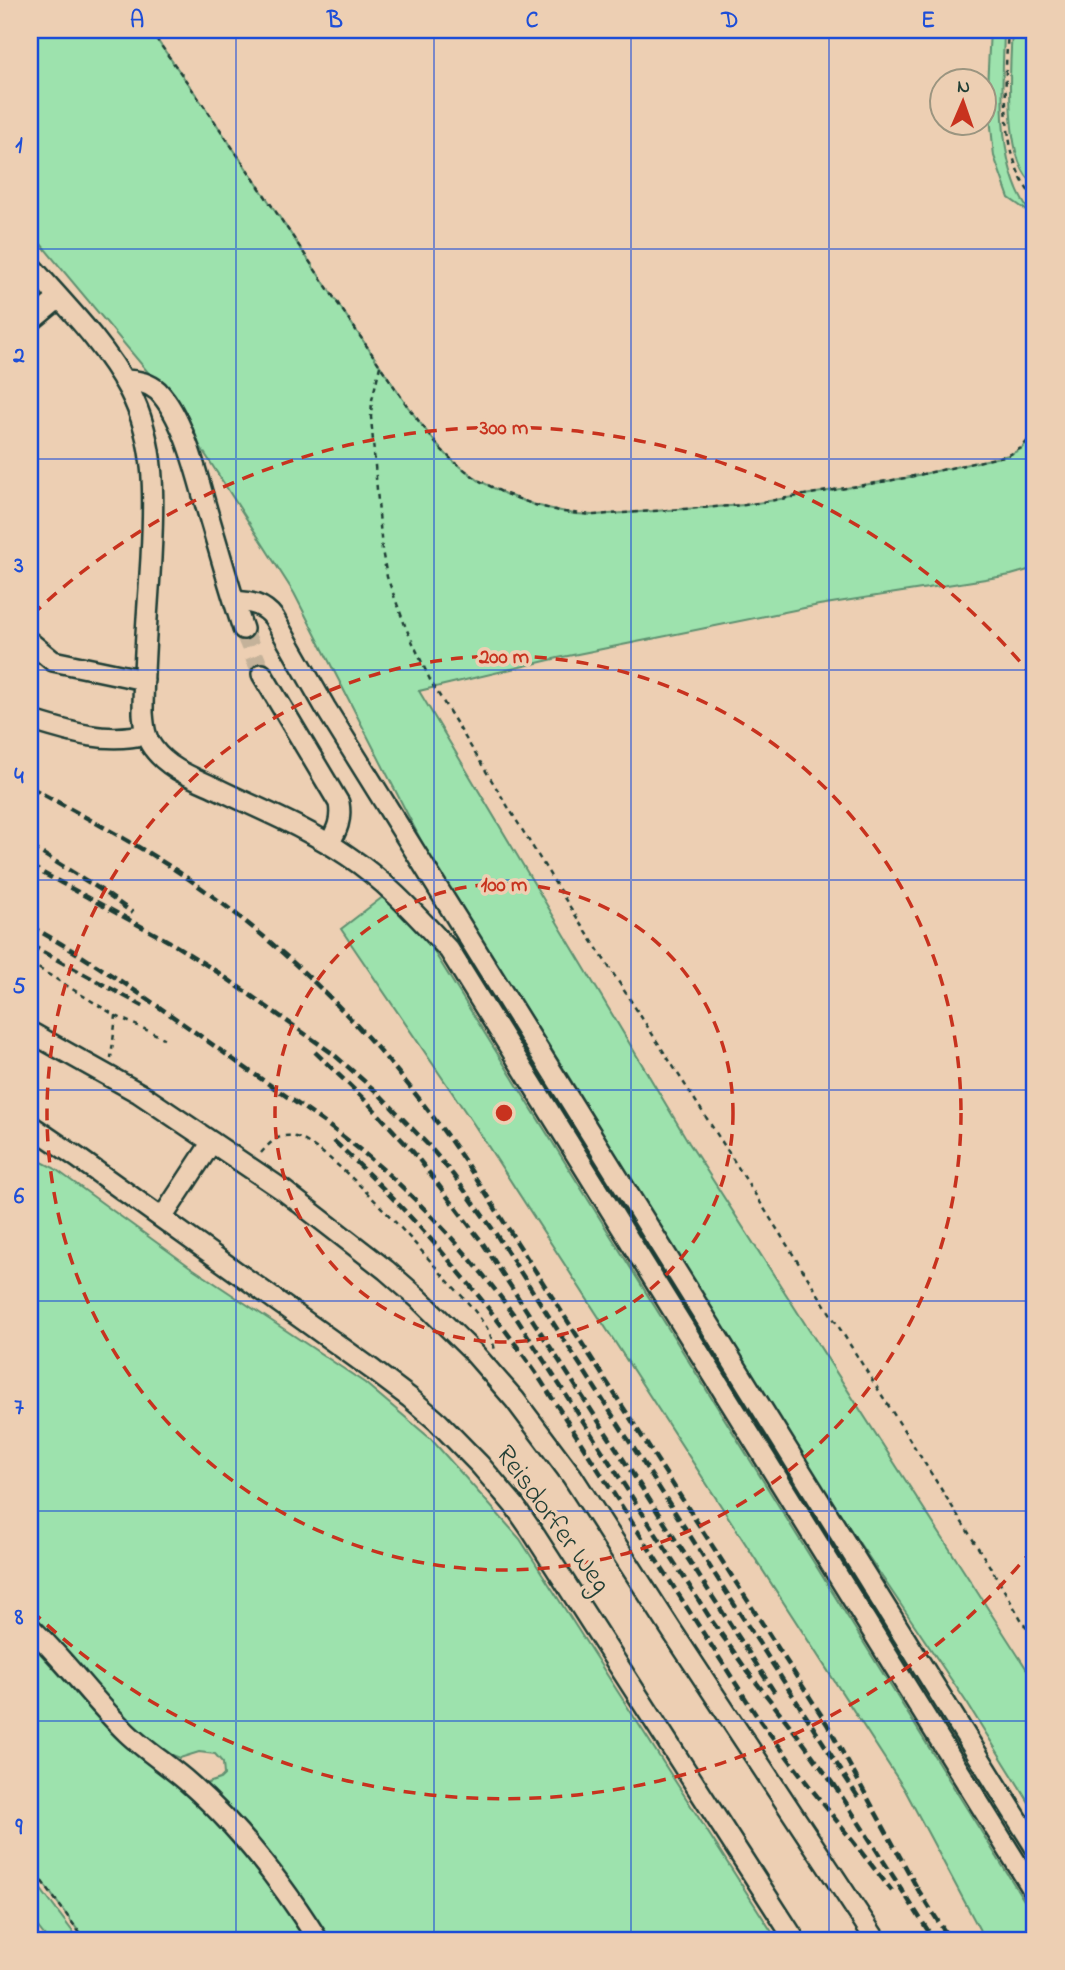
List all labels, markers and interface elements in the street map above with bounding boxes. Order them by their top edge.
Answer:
text: A [130,5,144,38]
text: B [326,5,343,38]
text: C [526,5,539,38]
text: D [721,5,738,38]
text: E [921,5,935,38]
north arrow [928,66,998,136]
text: N [957,74,971,101]
text: 1 [15,130,23,163]
text: 2 [12,340,25,373]
text: 300 m [479,414,528,444]
text: 3 [13,550,24,583]
text: 200 m [478,643,529,673]
text: 4 [14,761,24,794]
text: 100 m [481,871,527,901]
text: 5 [12,971,26,1004]
centre of rings [492,1101,516,1125]
text: 6 [14,1181,25,1214]
text: 7 [14,1392,24,1425]
street label: Reisdorfer Weg [484,1437,620,1603]
text: 8 [14,1602,24,1635]
text: 9 [15,1812,24,1845]

